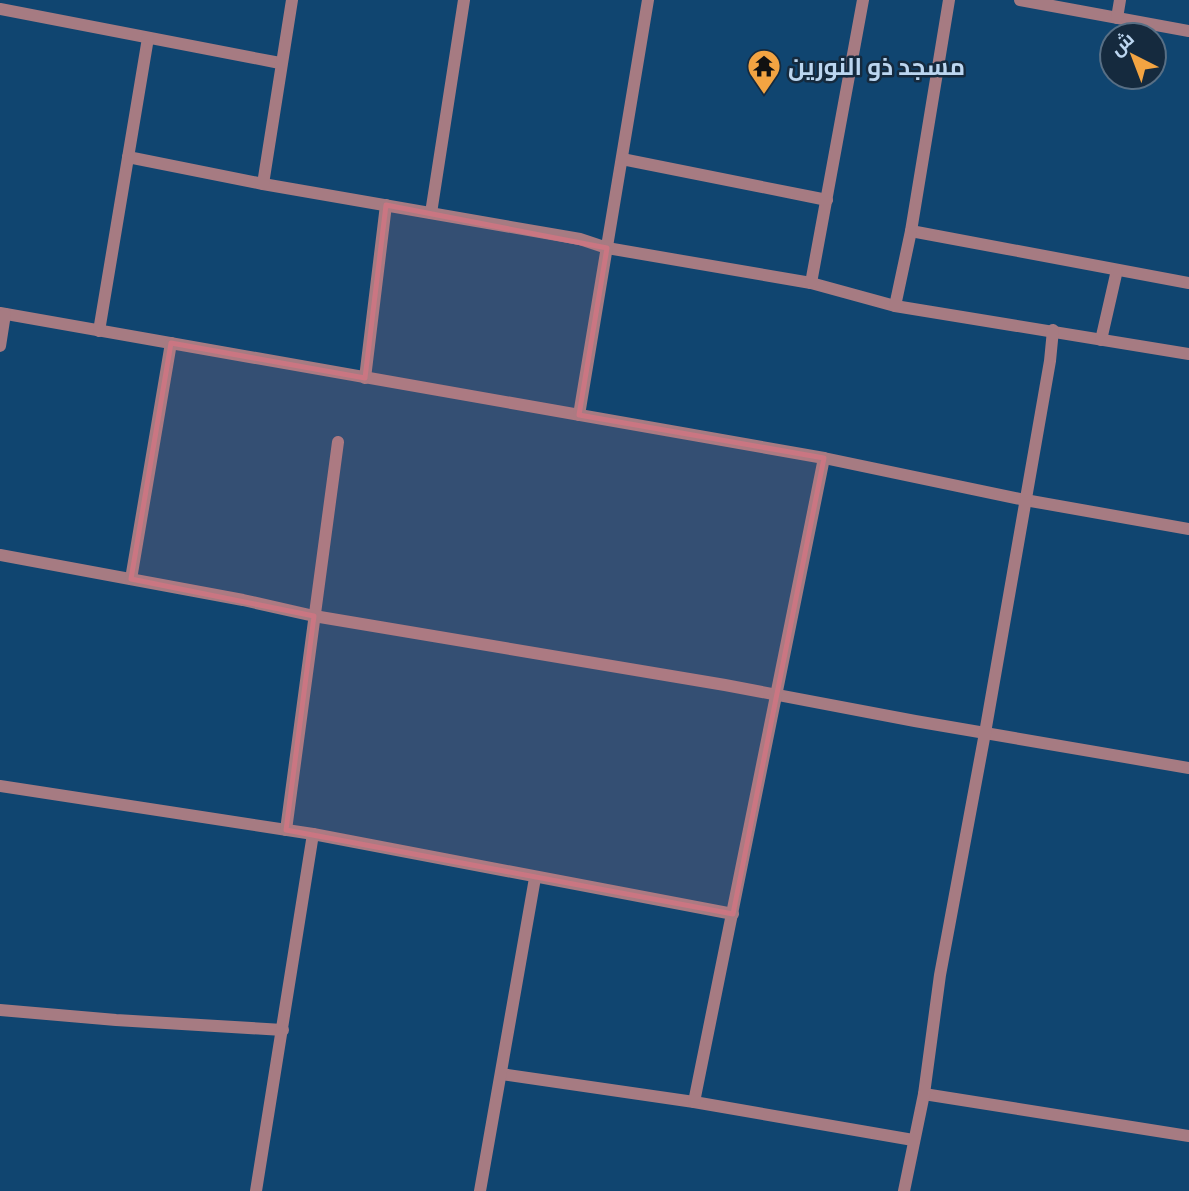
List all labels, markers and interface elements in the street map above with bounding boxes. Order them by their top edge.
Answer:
north arrow [1098,21,1168,91]
text: ش [1101,22,1143,65]
place label: مسجد ذو النورين [788,44,965,89]
temple icon: مسجد ذو النورين [745,47,783,96]

